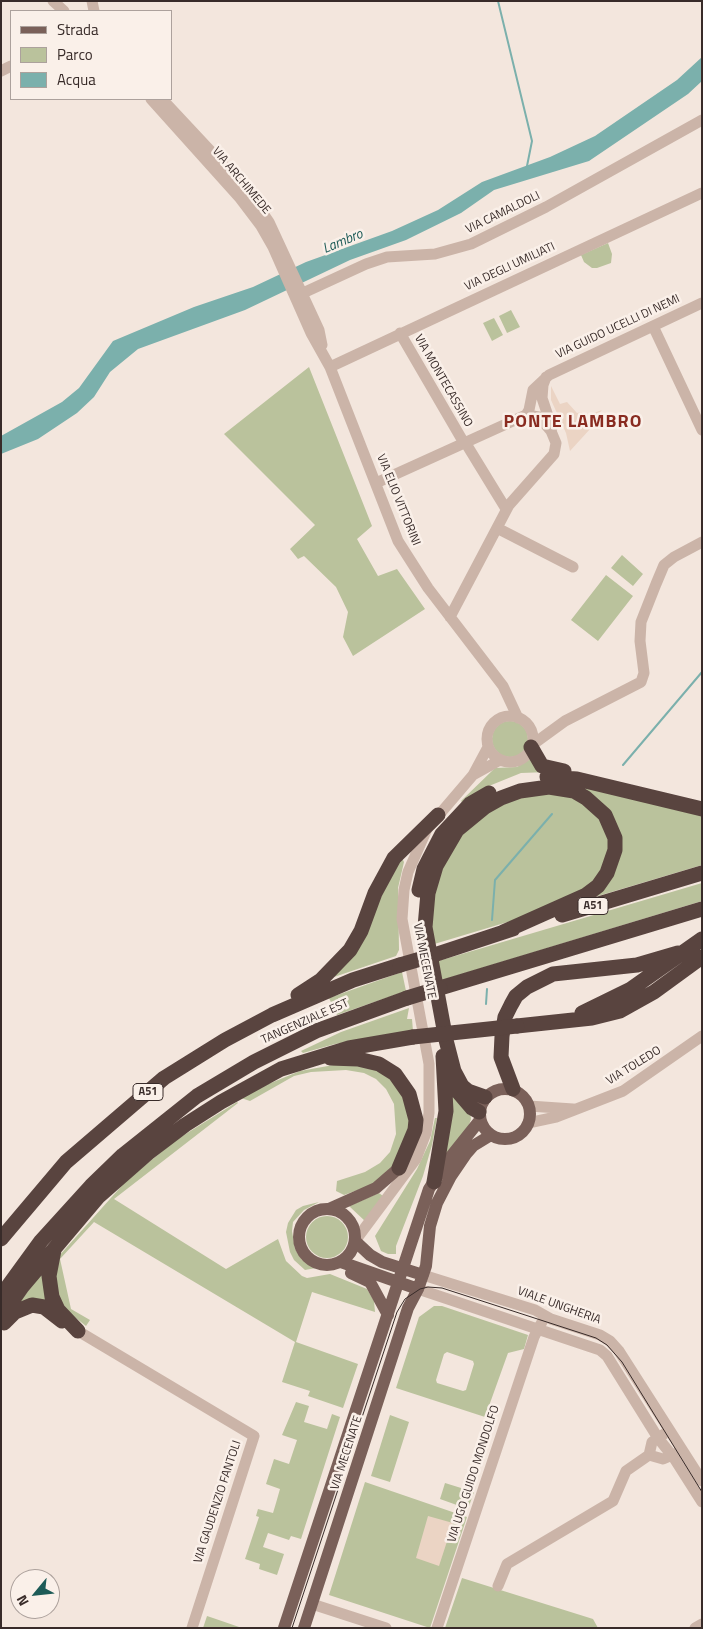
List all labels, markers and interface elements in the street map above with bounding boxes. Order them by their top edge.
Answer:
legend [10,10,172,100]
text: Strada [57,18,98,41]
text: Parco [57,43,93,66]
text: Acqua [57,68,96,91]
street label: VIA ARCHIMEDE [209,145,273,217]
street label: VIA CAMALDOLI [464,189,542,237]
water label: Lambro [320,226,366,258]
street label: VIA DEGLI UMILIATI [463,240,557,294]
street label: VIA GUIDO UCELLI DI NEMI [554,292,682,362]
street label: VIA MONTECASSINO [411,332,475,430]
district label: PONTE LAMBRO [502,412,644,434]
street label: VIA ELIO VITTORINI [373,452,423,548]
road number: A51 [578,898,608,914]
street label: VIA MECENATE [410,922,438,1000]
street label: TANGENZIALE EST [259,996,351,1048]
street label: VIA TOLEDO [604,1044,664,1088]
road number: A51 [133,1084,163,1100]
street label: VIALE UNGHERIA [515,1284,603,1328]
street label: VIA UGO GUIDO MONDOLFO [445,1404,503,1544]
street label: VIA MECENATE [328,1414,366,1492]
street label: VIA GAUDENZIO FANTOLI [191,1439,245,1565]
north arrow [10,1569,60,1619]
text: N [11,1592,34,1610]

